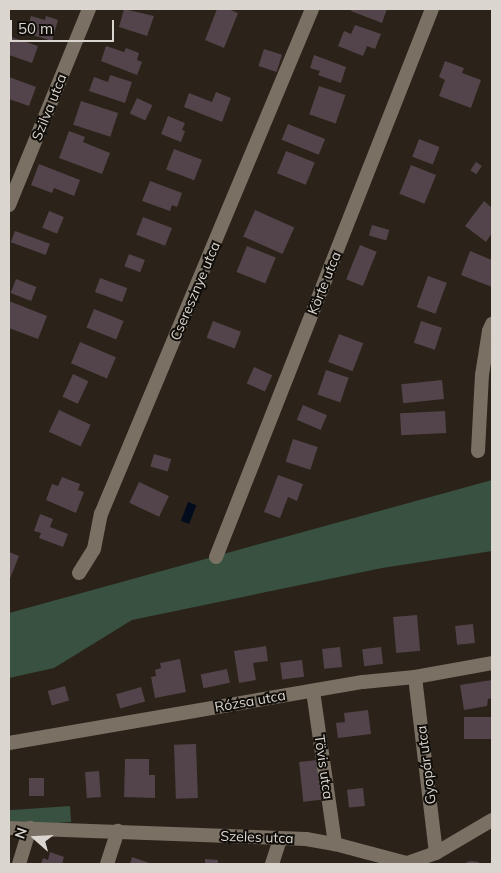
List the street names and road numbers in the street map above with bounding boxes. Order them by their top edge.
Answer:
street label: Szilva utca [28,71,70,143]
street label: Cseresznye utca [167,239,223,343]
street label: Körte utca [304,249,344,317]
street label: Rózsa utca [213,686,287,716]
street label: Gyopár utca [413,725,439,805]
street label: Tövis utca [311,734,337,800]
street label: Szeles utca [220,827,294,847]

